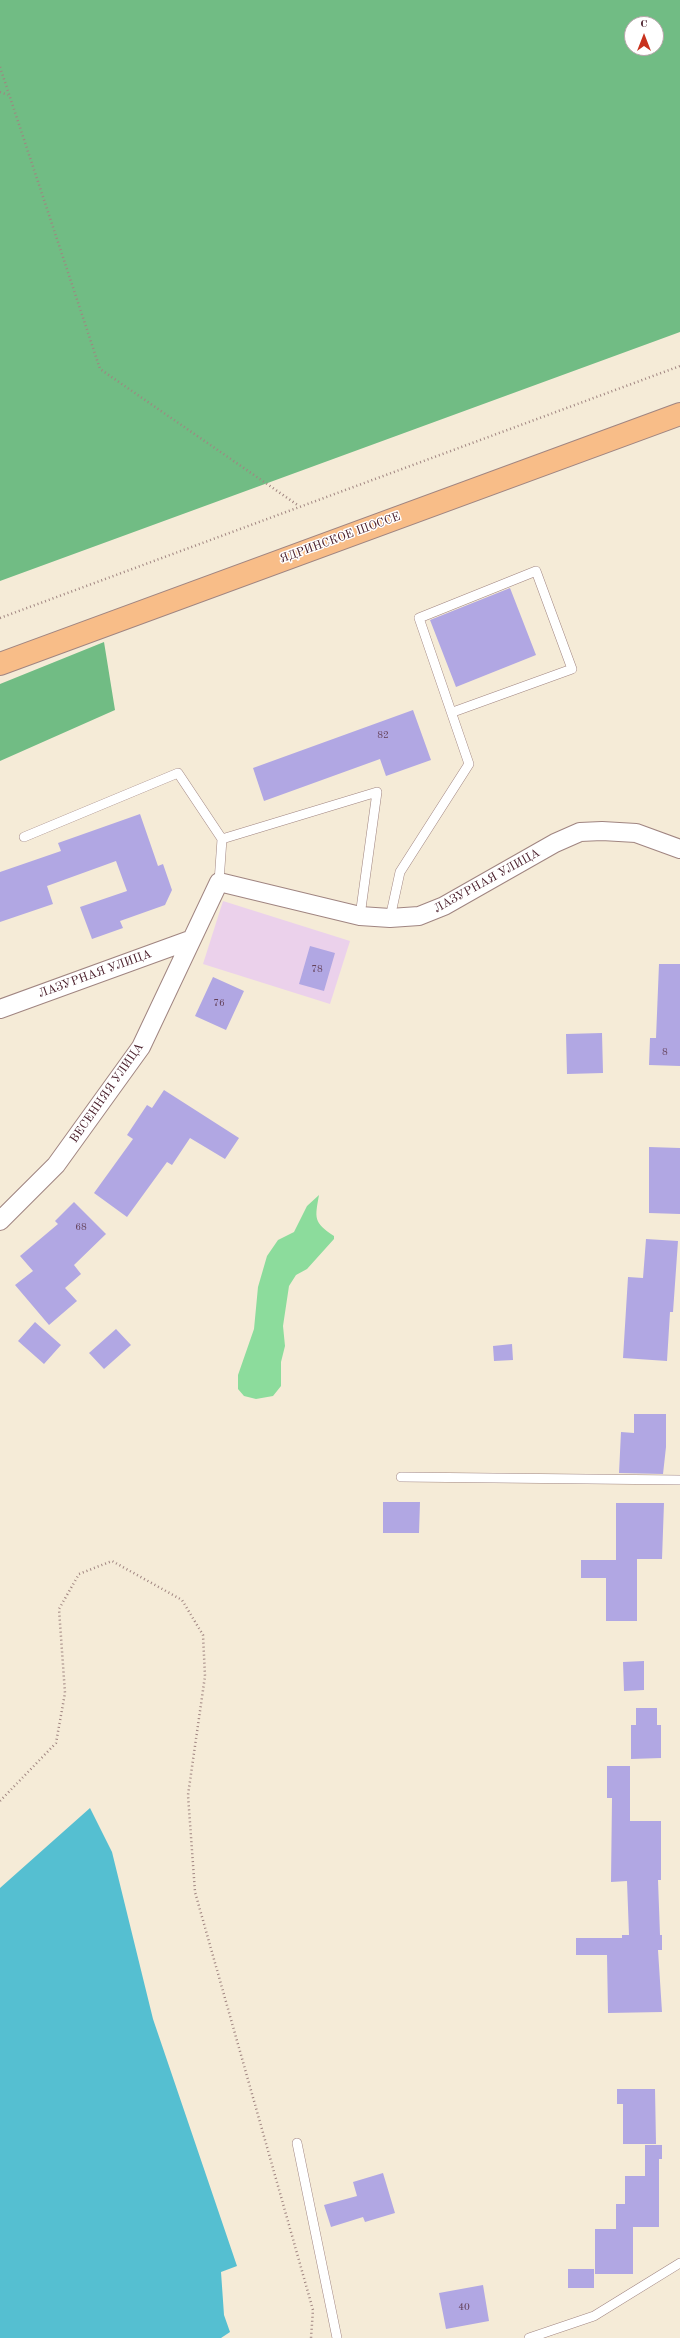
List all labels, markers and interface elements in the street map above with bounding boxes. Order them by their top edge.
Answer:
north arrow [624,16,664,56]
text: С [640,19,648,30]
street label: ЯДРИНСКОЕ ШОССЕ [278,509,402,567]
house number: 82 [377,729,389,741]
street label: ЛАЗУРНАЯ УЛИЦА [431,846,543,916]
street label: ЛАЗУРНАЯ УЛИЦА [37,947,153,1001]
house number: 78 [311,963,323,975]
house number: 76 [213,997,225,1009]
street label: ВЕСЕННЯЯ УЛИЦА [67,1040,147,1146]
house number: 8 [662,1046,668,1058]
house number: 68 [75,1221,87,1233]
house number: 40 [458,2301,470,2313]

